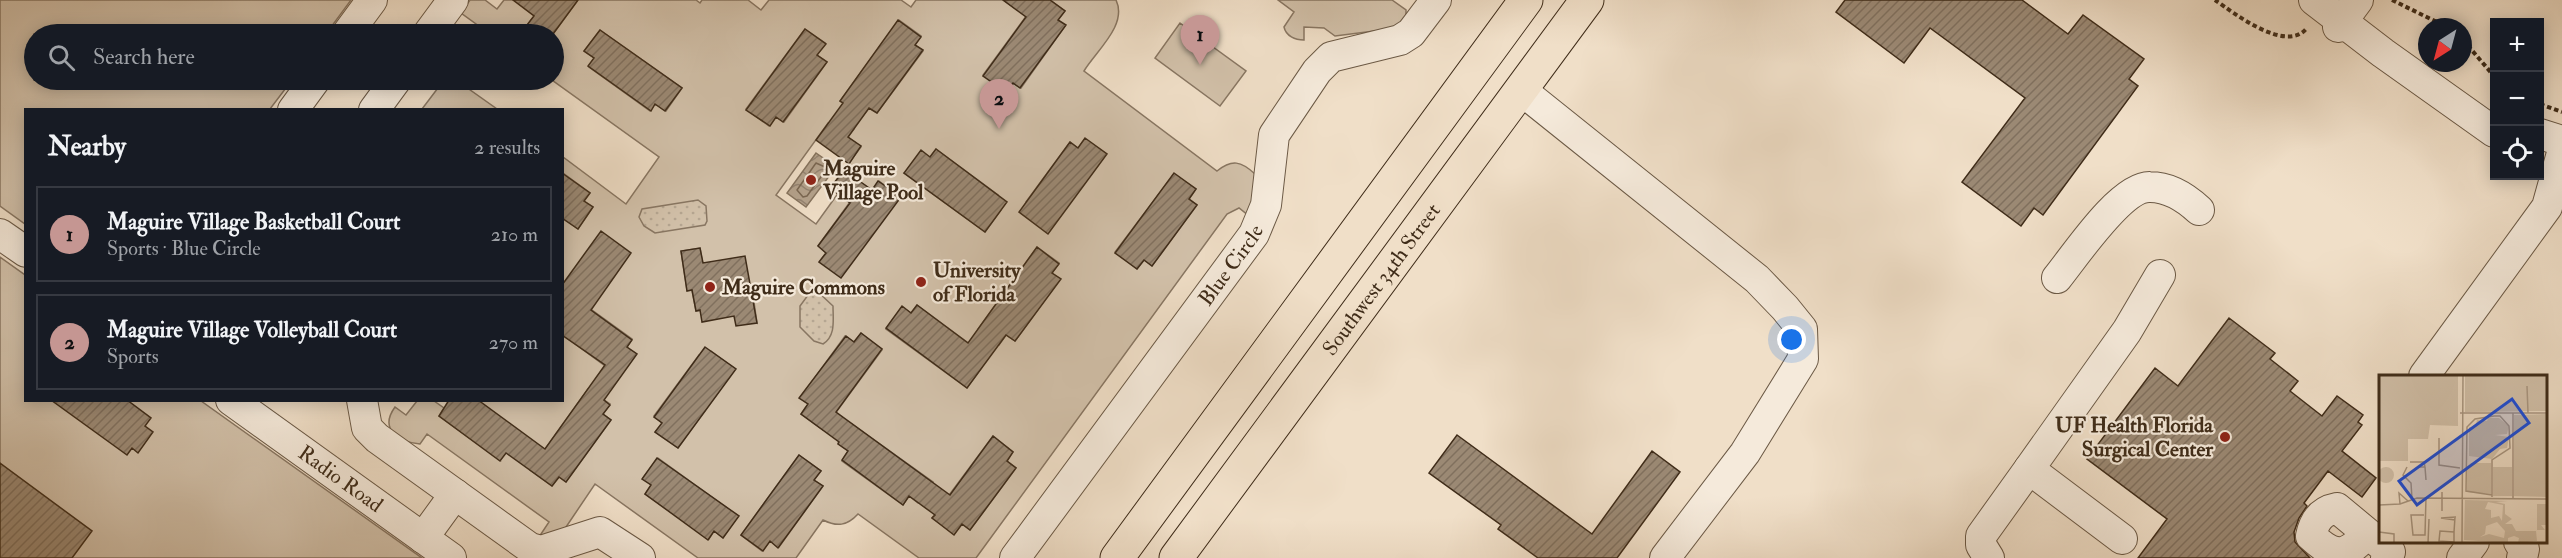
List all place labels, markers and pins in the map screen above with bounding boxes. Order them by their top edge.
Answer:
pin: 1 [1180,16,1220,65]
pin: 2 [980,80,1018,129]
place label: Maguire Village Pool [822,155,924,206]
marker: Maguire Village Pool [804,173,818,187]
place label: University of Florida [933,257,1021,308]
place label: Maguire Commons [721,274,885,301]
marker: University of Florida [914,275,928,289]
marker: Maguire Commons [703,280,717,294]
place label: UF Health Florida Surgical Center [2055,412,2214,463]
marker: UF Health Florida Surgical Center [2218,430,2232,444]

